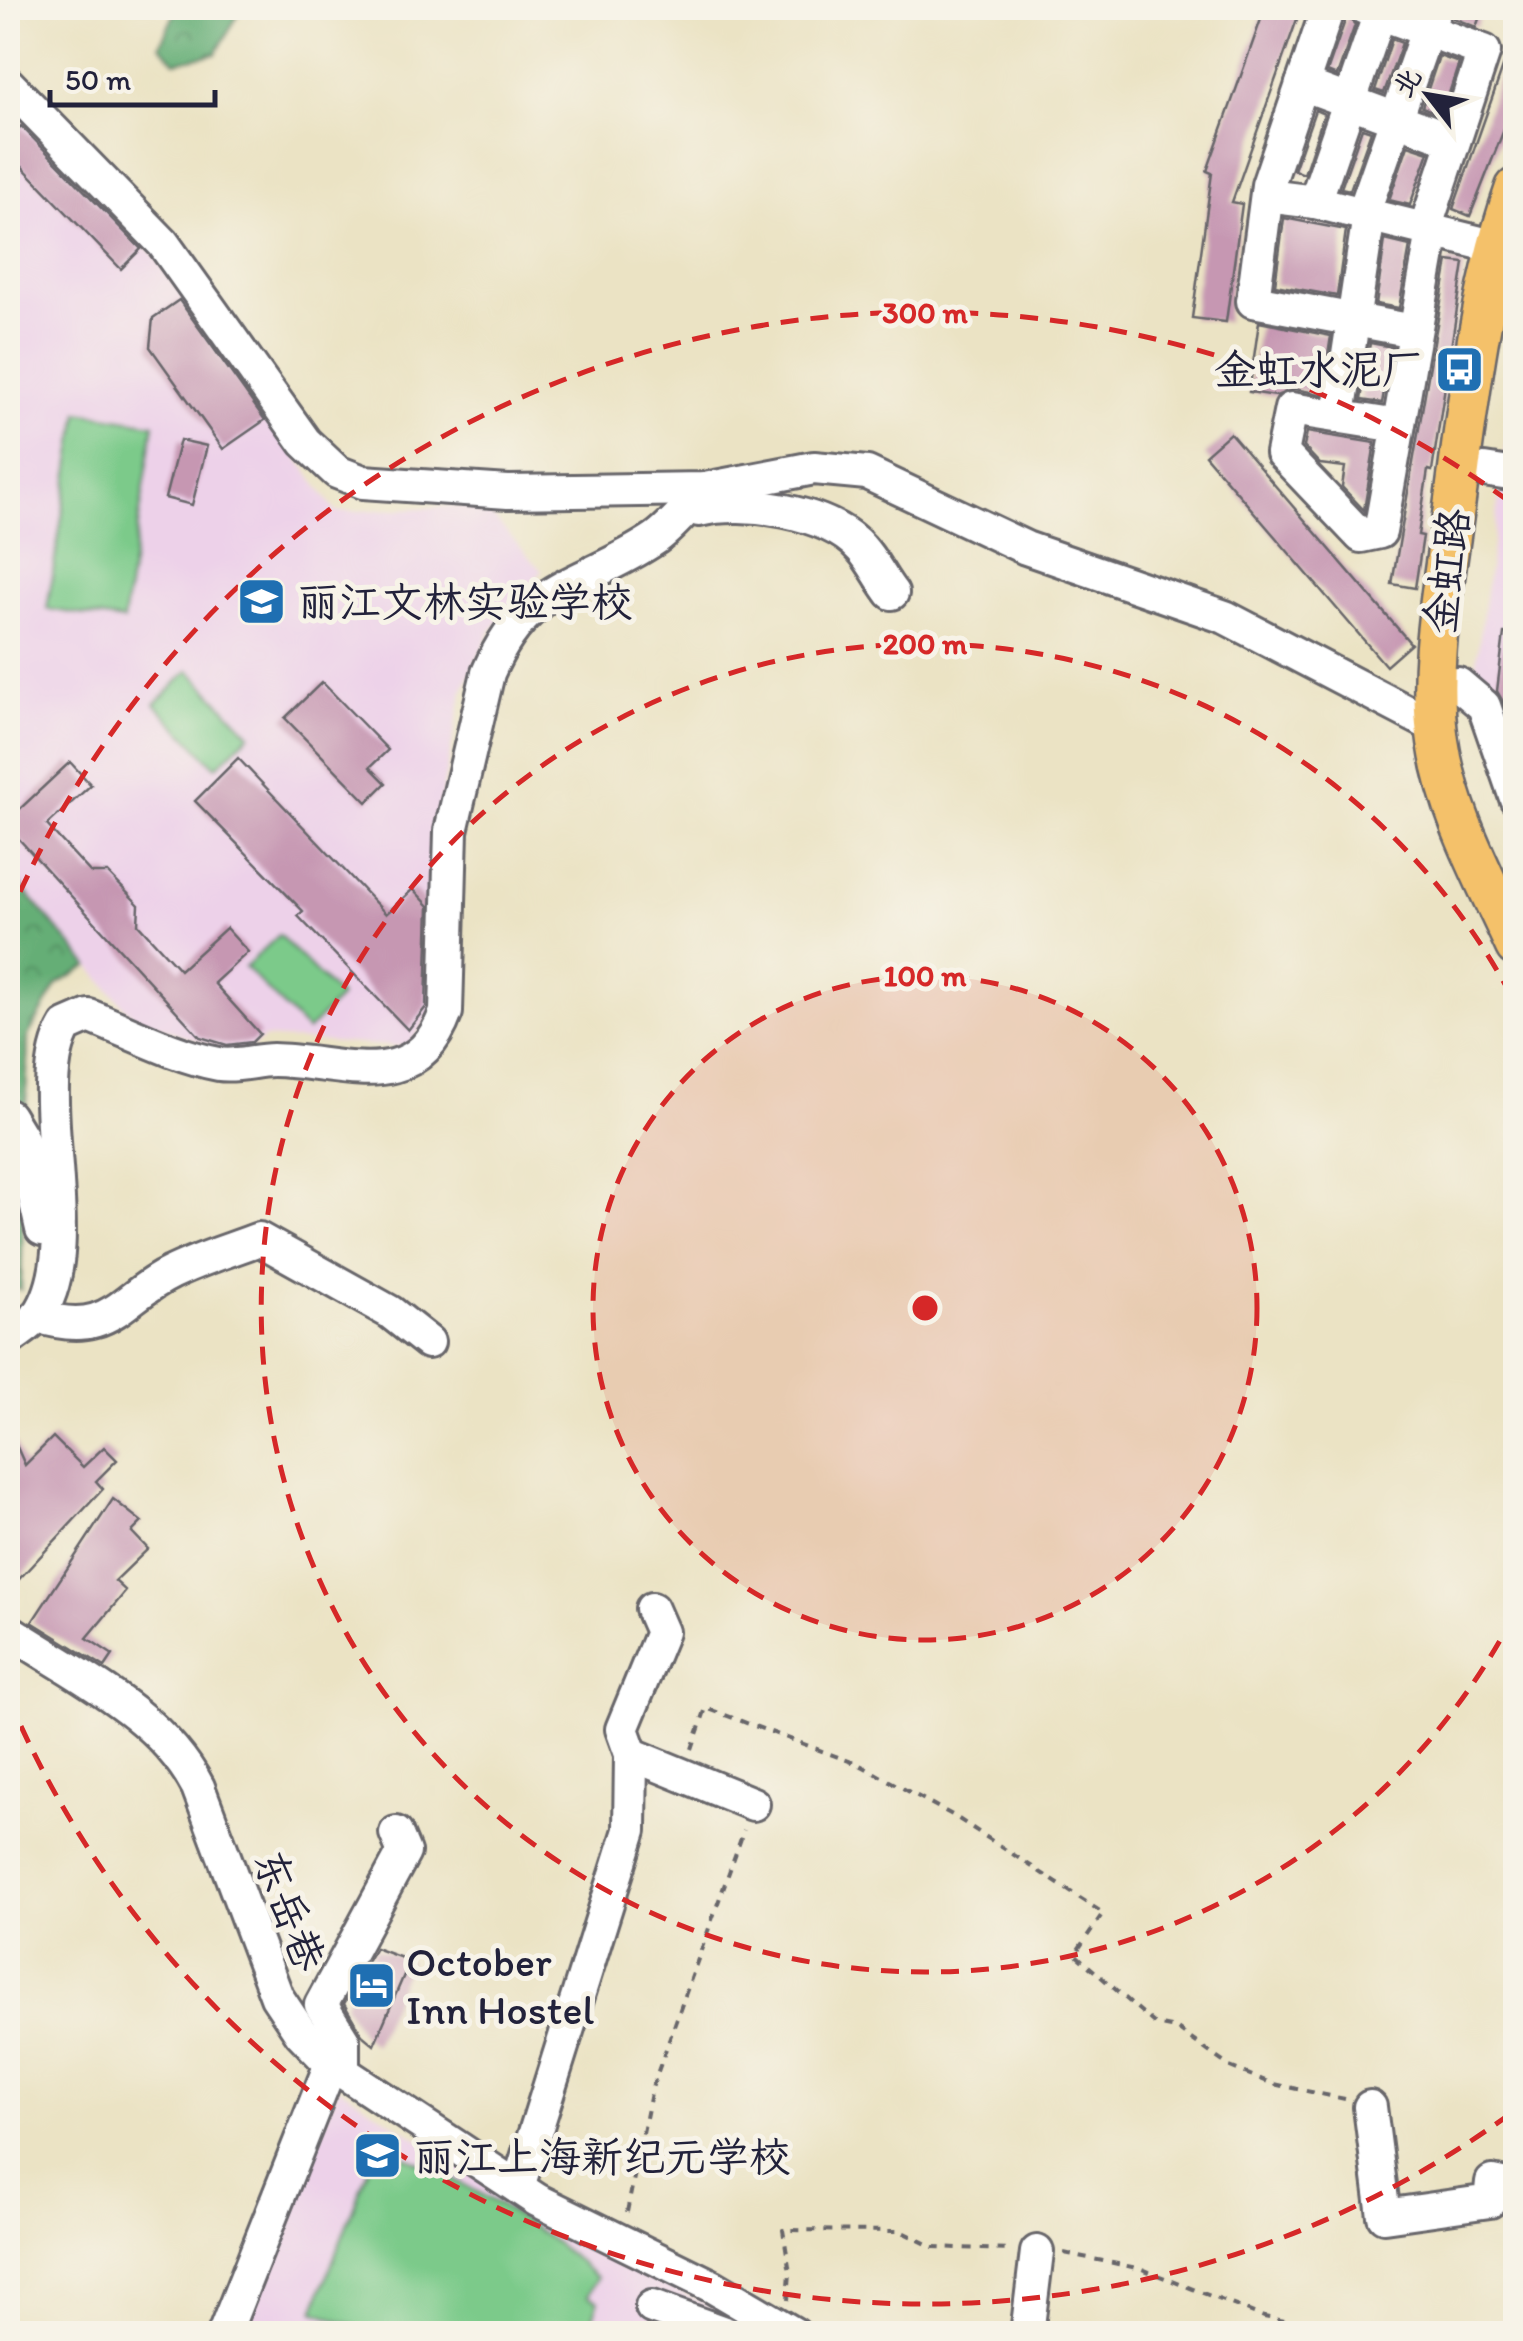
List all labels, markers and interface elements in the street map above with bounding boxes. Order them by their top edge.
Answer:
scale bar [50,45,215,107]
north arrow [1378,45,1478,145]
text: 50 m [65,61,131,98]
text: 北 [1385,61,1428,103]
text: 300 m [882,294,968,331]
bus stop icon: 金虹水泥厂 [1433,343,1485,395]
place label: 金虹水泥厂 [1214,344,1424,395]
street label: 金虹路 [1414,505,1479,637]
school or university icon: 丽江文林实验学校 [236,575,288,627]
place label: 丽江文林实验学校 [297,576,633,627]
text: 200 m [883,625,968,662]
text: 100 m [884,957,967,994]
centre of rings [907,1290,943,1326]
street label: 东岳巷 [243,1842,336,1978]
place label: October Inn Hostel [406,1936,594,2035]
hotel icon: October Inn Hostel [345,1959,397,2011]
school or university icon: 丽江上海新纪元学校 [352,2130,404,2182]
place label: 丽江上海新纪元学校 [413,2131,791,2182]

